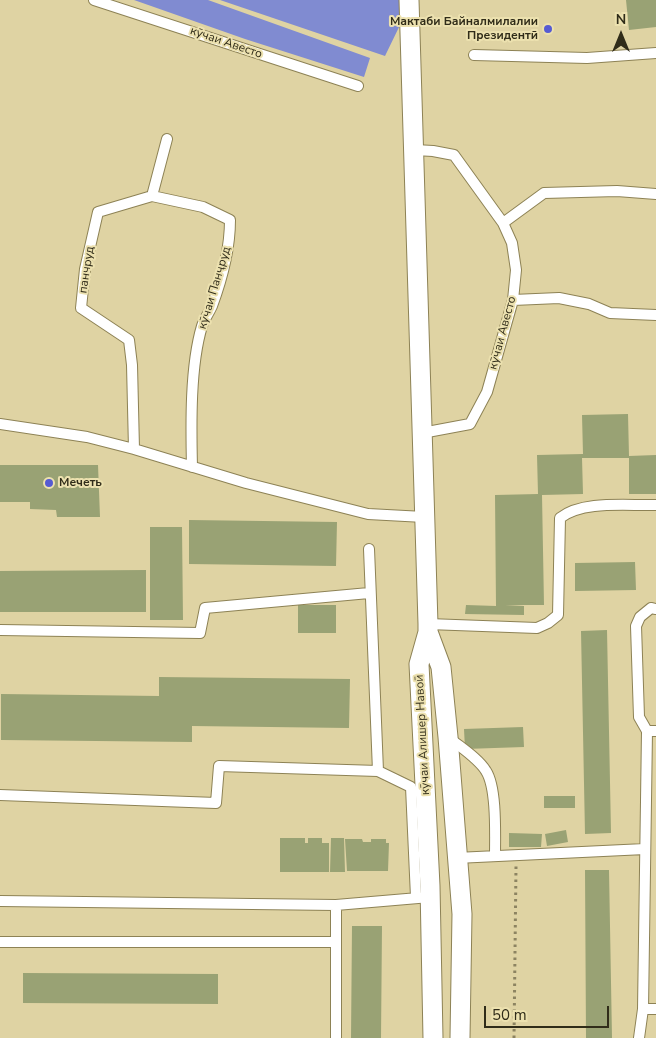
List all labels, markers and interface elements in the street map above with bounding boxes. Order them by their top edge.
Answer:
north arrow [596,10,646,60]
text: N [616,10,626,29]
place label: Мактаби Байналмилалии Президентӣ [390,15,538,43]
marker: Мактаби Байналмилалии Президентӣ [542,23,554,35]
street label: кӯчаи Авесто [188,24,264,62]
street label: панчруд [76,245,98,295]
street label: кӯчаи Панҷруд [196,245,234,331]
street label: кӯчаи Авесто [486,295,520,371]
place label: Мечеть [59,476,102,490]
marker: Мечеть [43,477,55,489]
street label: кӯчаи Алишер Навоӣ [413,674,433,796]
scale bar [486,996,611,1028]
text: 50 m [492,1005,527,1025]

